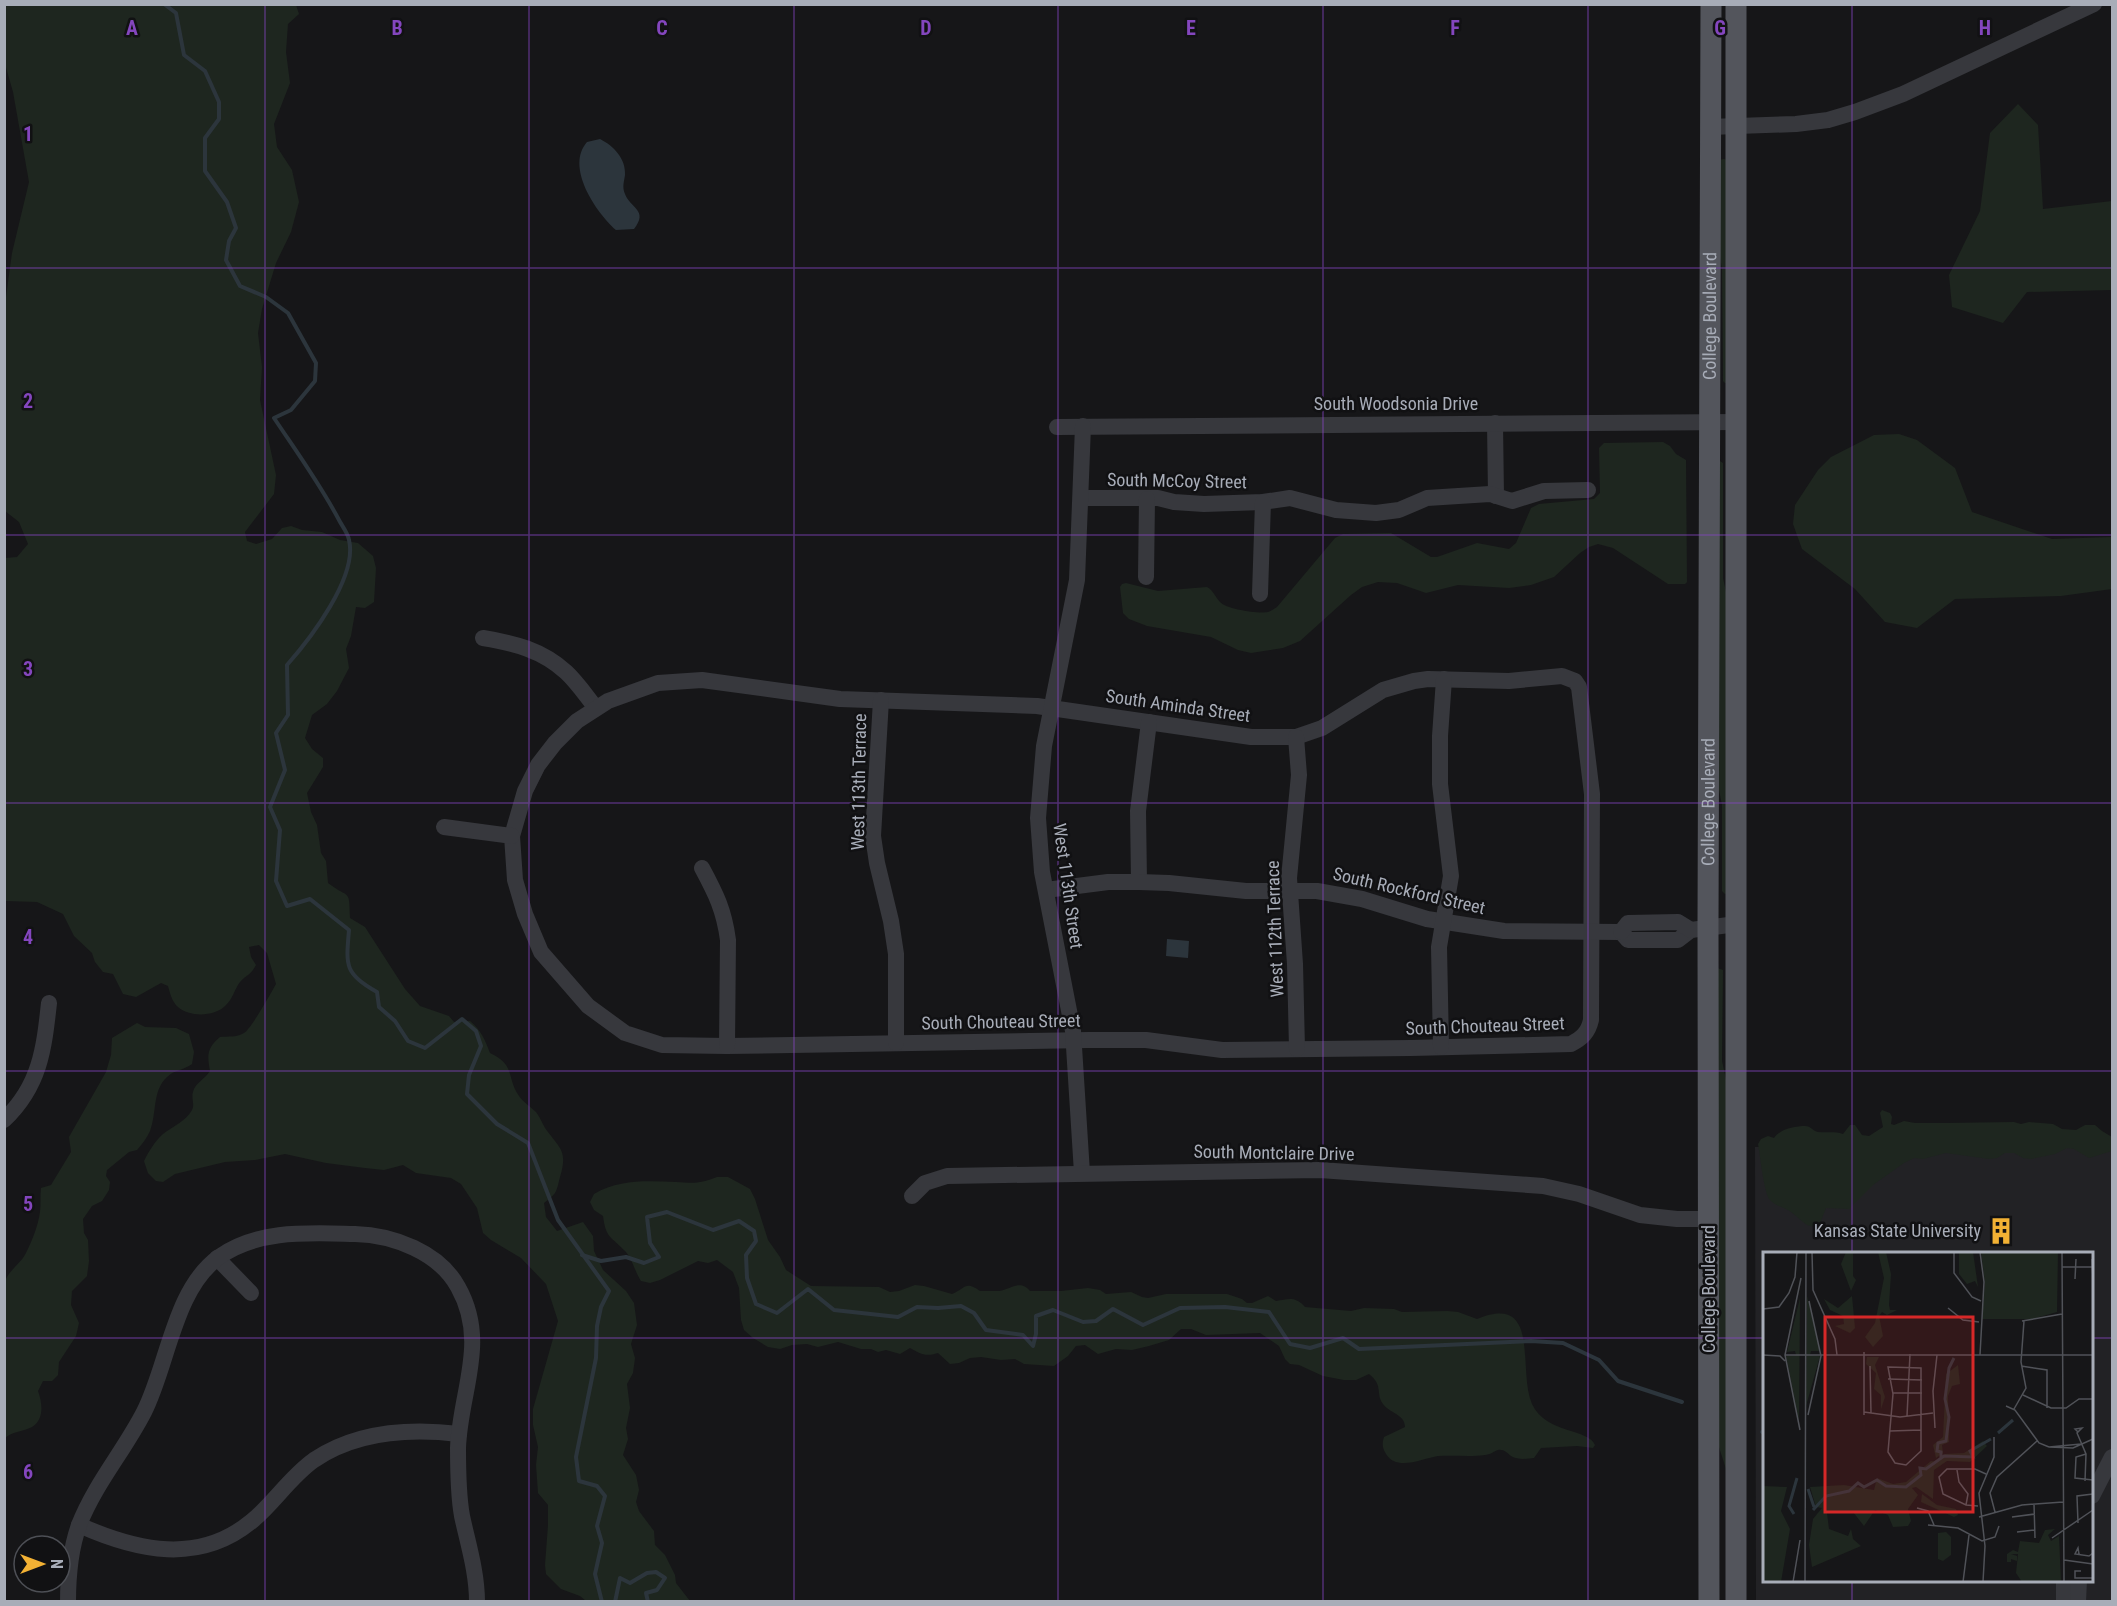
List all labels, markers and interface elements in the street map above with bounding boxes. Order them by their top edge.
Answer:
text: A [126,16,138,40]
text: B [391,16,403,40]
text: C [656,16,668,40]
text: D [920,16,932,40]
text: E [1186,16,1196,40]
text: F [1450,16,1460,40]
text: G [1714,16,1726,40]
text: H [1979,16,1991,40]
text: 1 [23,122,33,146]
street label: College Boulevard [1699,252,1720,380]
text: 2 [23,389,33,413]
street label: South Woodsonia Drive [1314,393,1478,414]
street label: South McCoy Street [1107,469,1247,492]
text: 3 [23,657,33,681]
street label: South Aminda Street [1104,685,1252,726]
street label: West 113th Terrace [847,713,870,851]
street label: College Boulevard [1697,738,1719,866]
street label: West 113th Street [1049,822,1088,950]
street label: West 112th Terrace [1262,860,1287,998]
street label: South Rockford Street [1331,863,1487,918]
text: 4 [23,925,33,949]
street label: South Chouteau Street [921,1010,1081,1033]
street label: South Chouteau Street [1405,1012,1565,1039]
street label: South Montclaire Drive [1193,1141,1355,1164]
text: 5 [23,1192,33,1216]
building icon: Kansas State University [1986,1216,2016,1246]
place label: Kansas State University [1814,1220,1981,1241]
street label: College Boulevard [1698,1225,1719,1353]
inset map [1763,1252,2093,1582]
text: 6 [23,1460,33,1484]
north arrow [12,1534,72,1594]
text: N [47,1559,66,1569]

